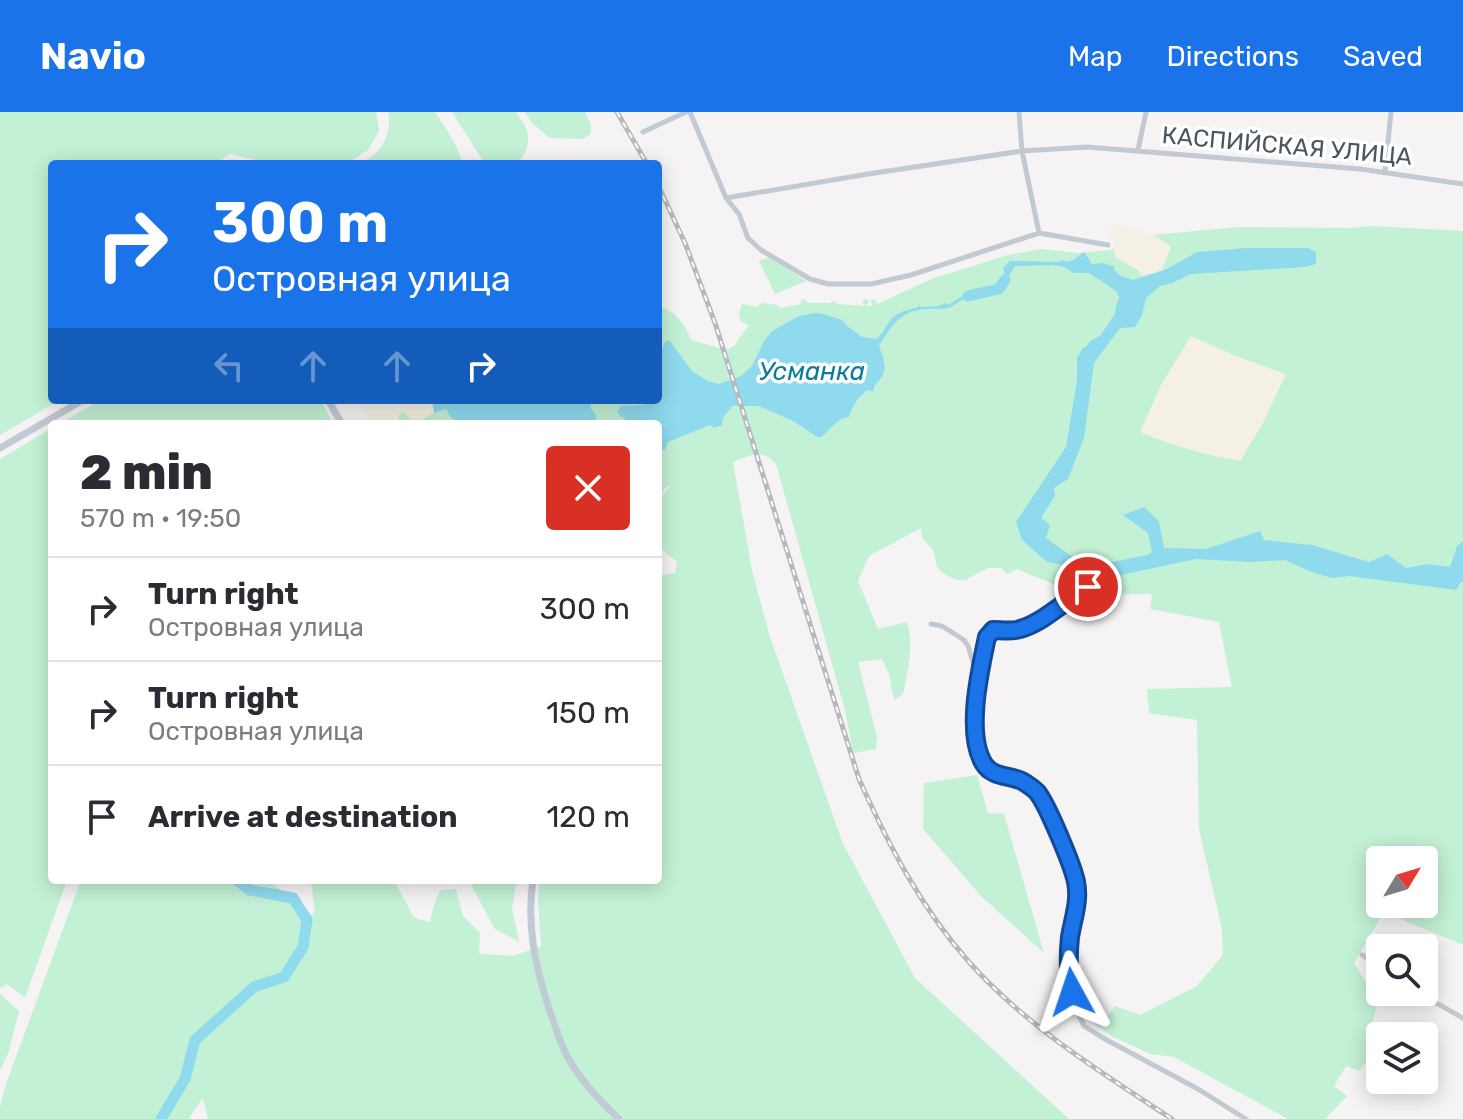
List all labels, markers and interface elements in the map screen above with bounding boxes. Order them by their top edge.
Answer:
text: Navio [40,33,146,79]
text: Map [1068,40,1122,73]
text: Directions [1166,40,1299,73]
text: Saved [1343,40,1423,73]
street label: КАСПИЙСКАЯ УЛИЦА [1161,121,1413,171]
text: 300 m [212,190,388,256]
icon: right [80,192,184,296]
text: Островная улица [212,257,511,300]
icon: left [207,344,251,388]
icon: ahead [291,344,335,388]
icon: ahead [375,344,419,388]
icon: right [459,344,503,388]
water label: Усманка [759,356,865,387]
text: 2 min [80,444,213,501]
button: close [546,446,630,530]
text: 570 m · 19:50 [80,503,241,534]
pin [1054,553,1122,621]
icon: arrive [1066,565,1110,609]
text: Turn right [148,576,299,612]
icon: right [80,587,124,631]
text: 300 m [540,591,630,627]
text: Островная улица [148,612,364,643]
text: Turn right [148,680,299,716]
icon: right [80,691,124,735]
text: 150 m [546,695,630,731]
text: Островная улица [148,716,364,747]
icon: arrive [80,795,124,839]
text: Arrive at destination [148,799,458,835]
text: 120 m [546,799,630,835]
north arrow [1366,846,1438,918]
map controls [1366,846,1438,1094]
button: search [1366,934,1438,1006]
position arrow [1030,950,1114,1034]
button: layers [1366,1022,1438,1094]

